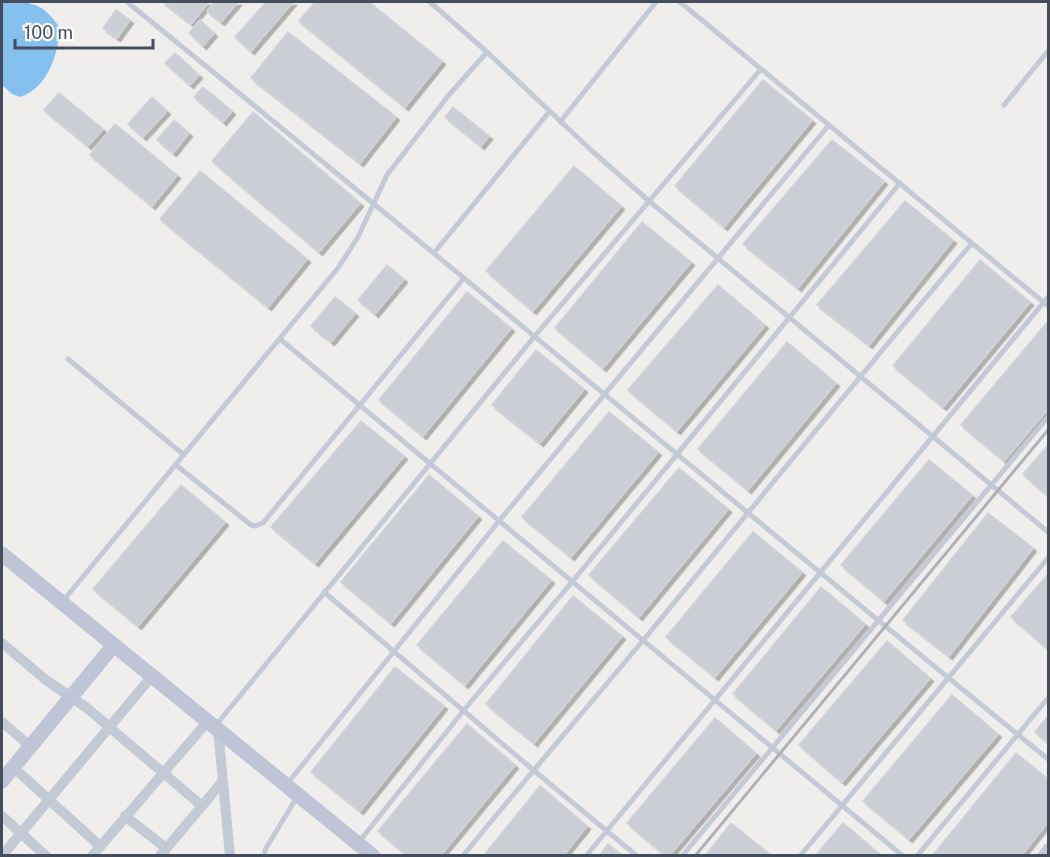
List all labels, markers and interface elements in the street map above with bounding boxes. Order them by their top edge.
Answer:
scale bar [15,12,153,50]
text: 100 m [24,22,73,43]

